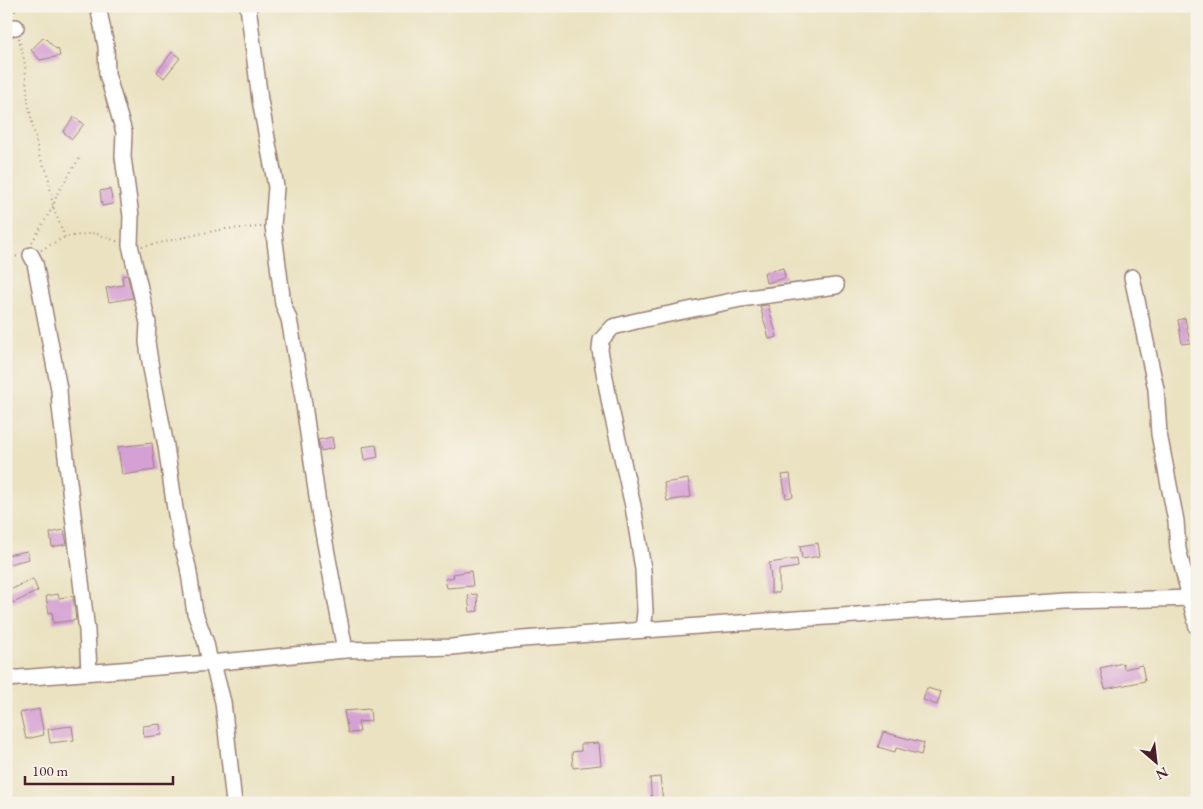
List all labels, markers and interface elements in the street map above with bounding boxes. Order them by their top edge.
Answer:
north arrow [1130,736,1180,786]
scale bar [25,754,172,786]
text: 100 m [32,761,69,780]
text: N [1152,763,1171,784]

